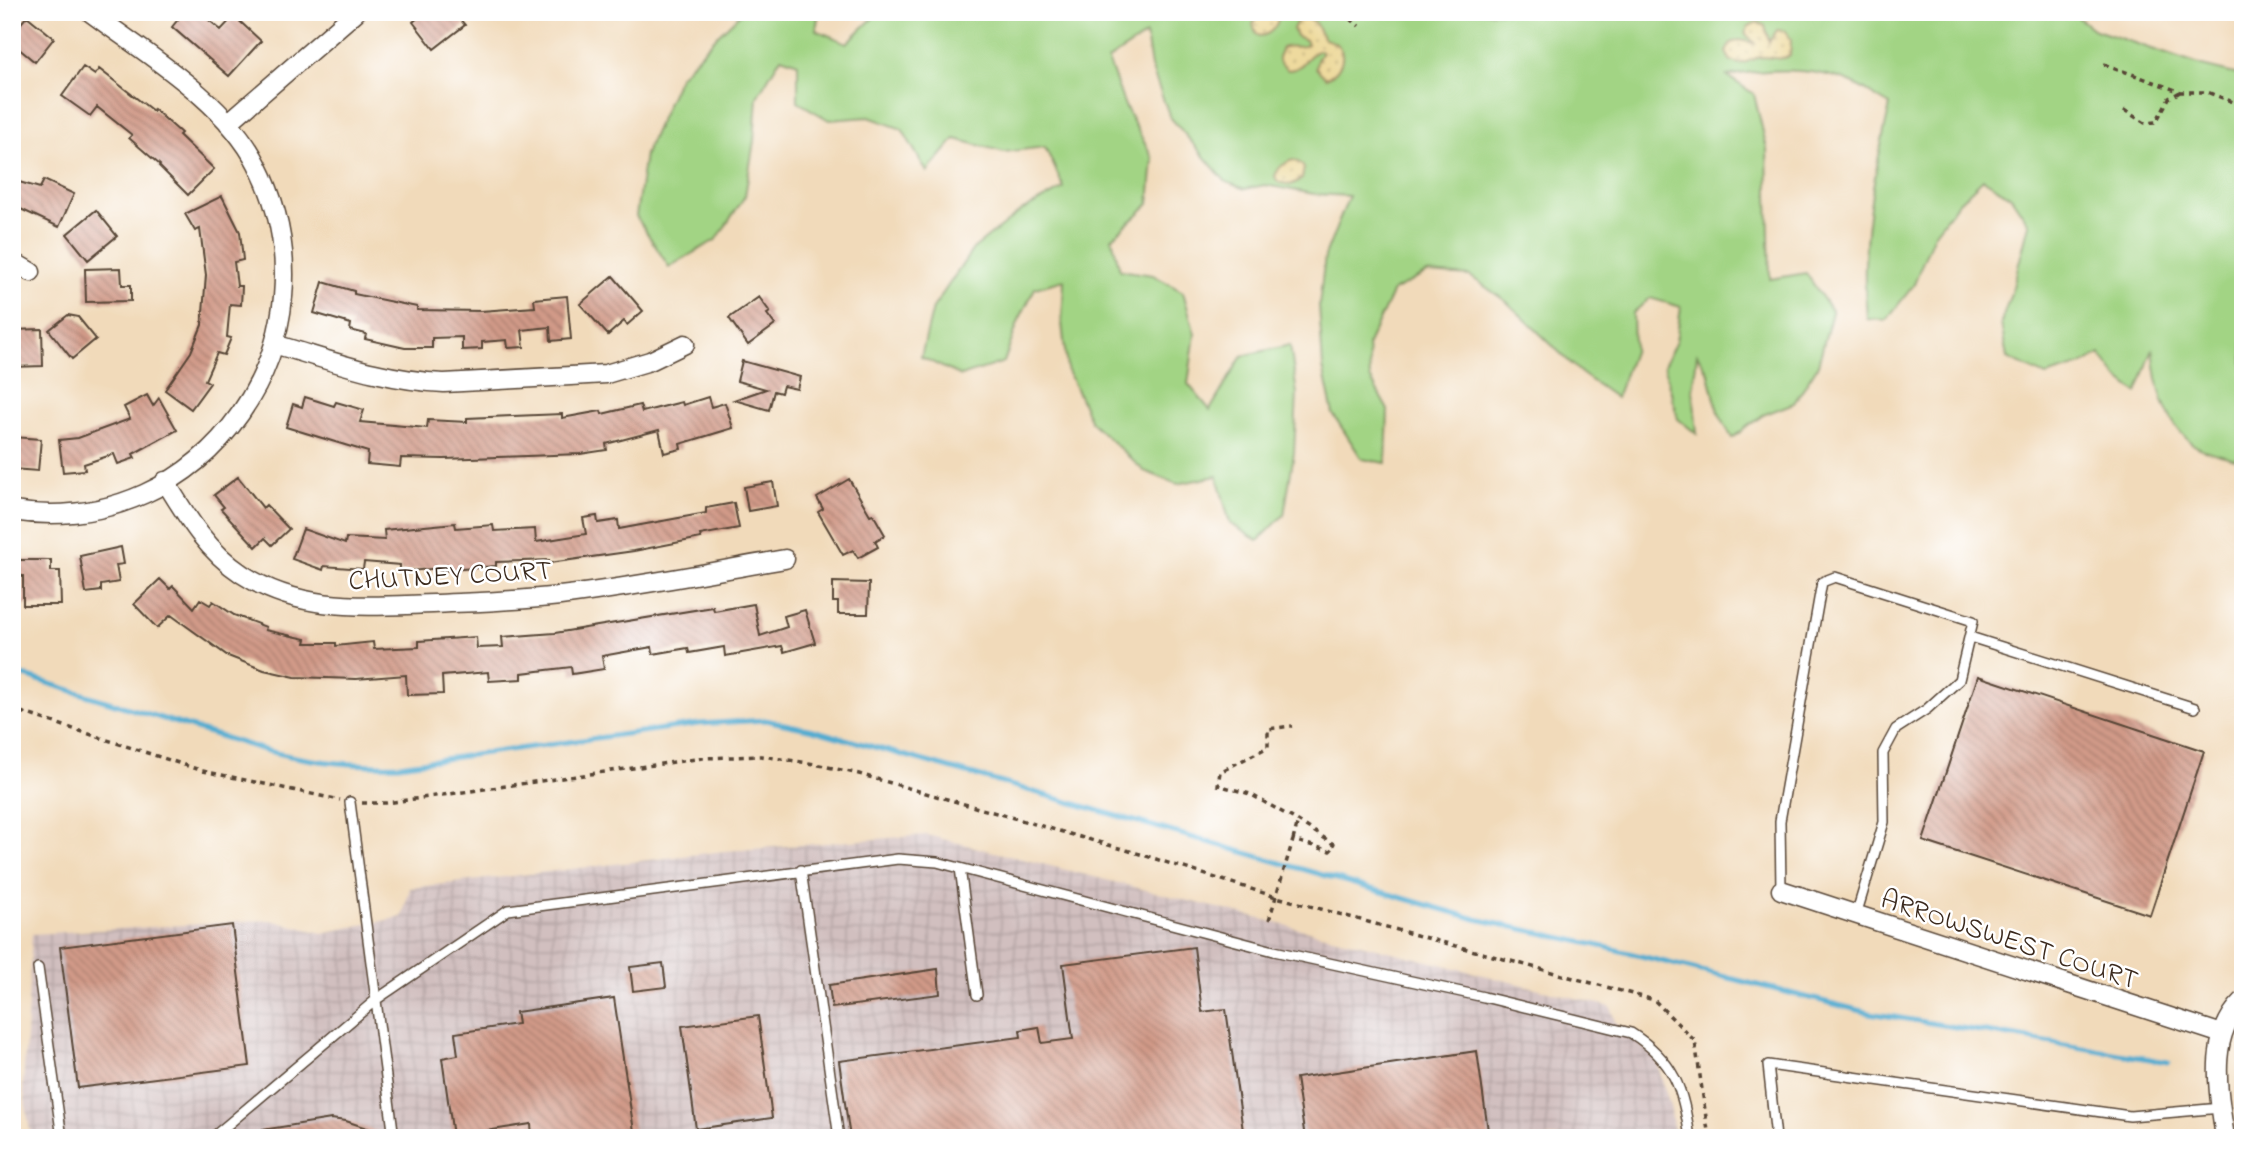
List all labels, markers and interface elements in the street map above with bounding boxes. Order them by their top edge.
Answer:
street label: CHUTNEY COURT [348,552,553,603]
street label: ARROWSWEST COURT [1875,880,2143,1002]

